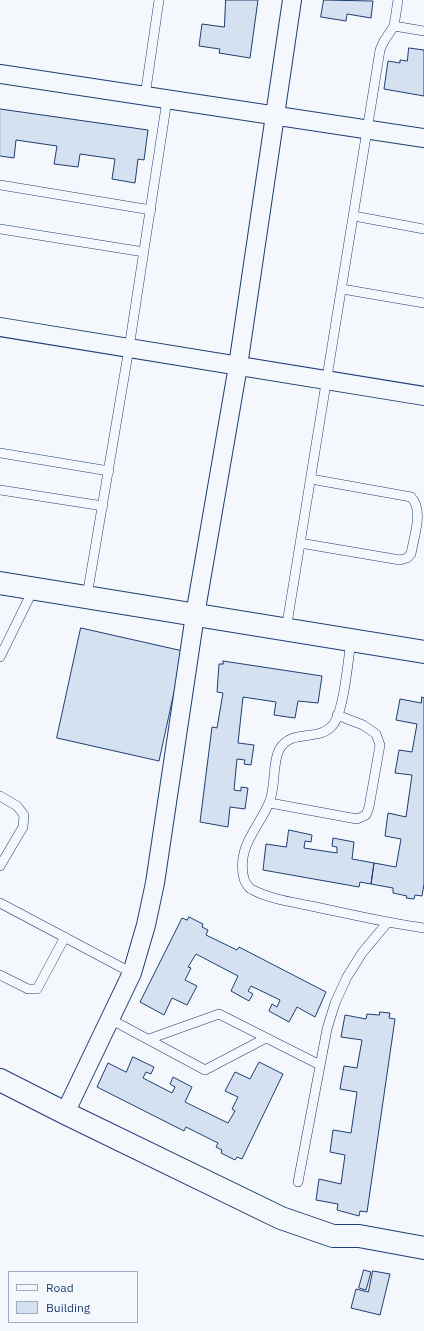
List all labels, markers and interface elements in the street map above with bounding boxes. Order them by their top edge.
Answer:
legend [8,1271,138,1323]
text: Road [46,1280,74,1295]
text: Building [46,1300,90,1315]

